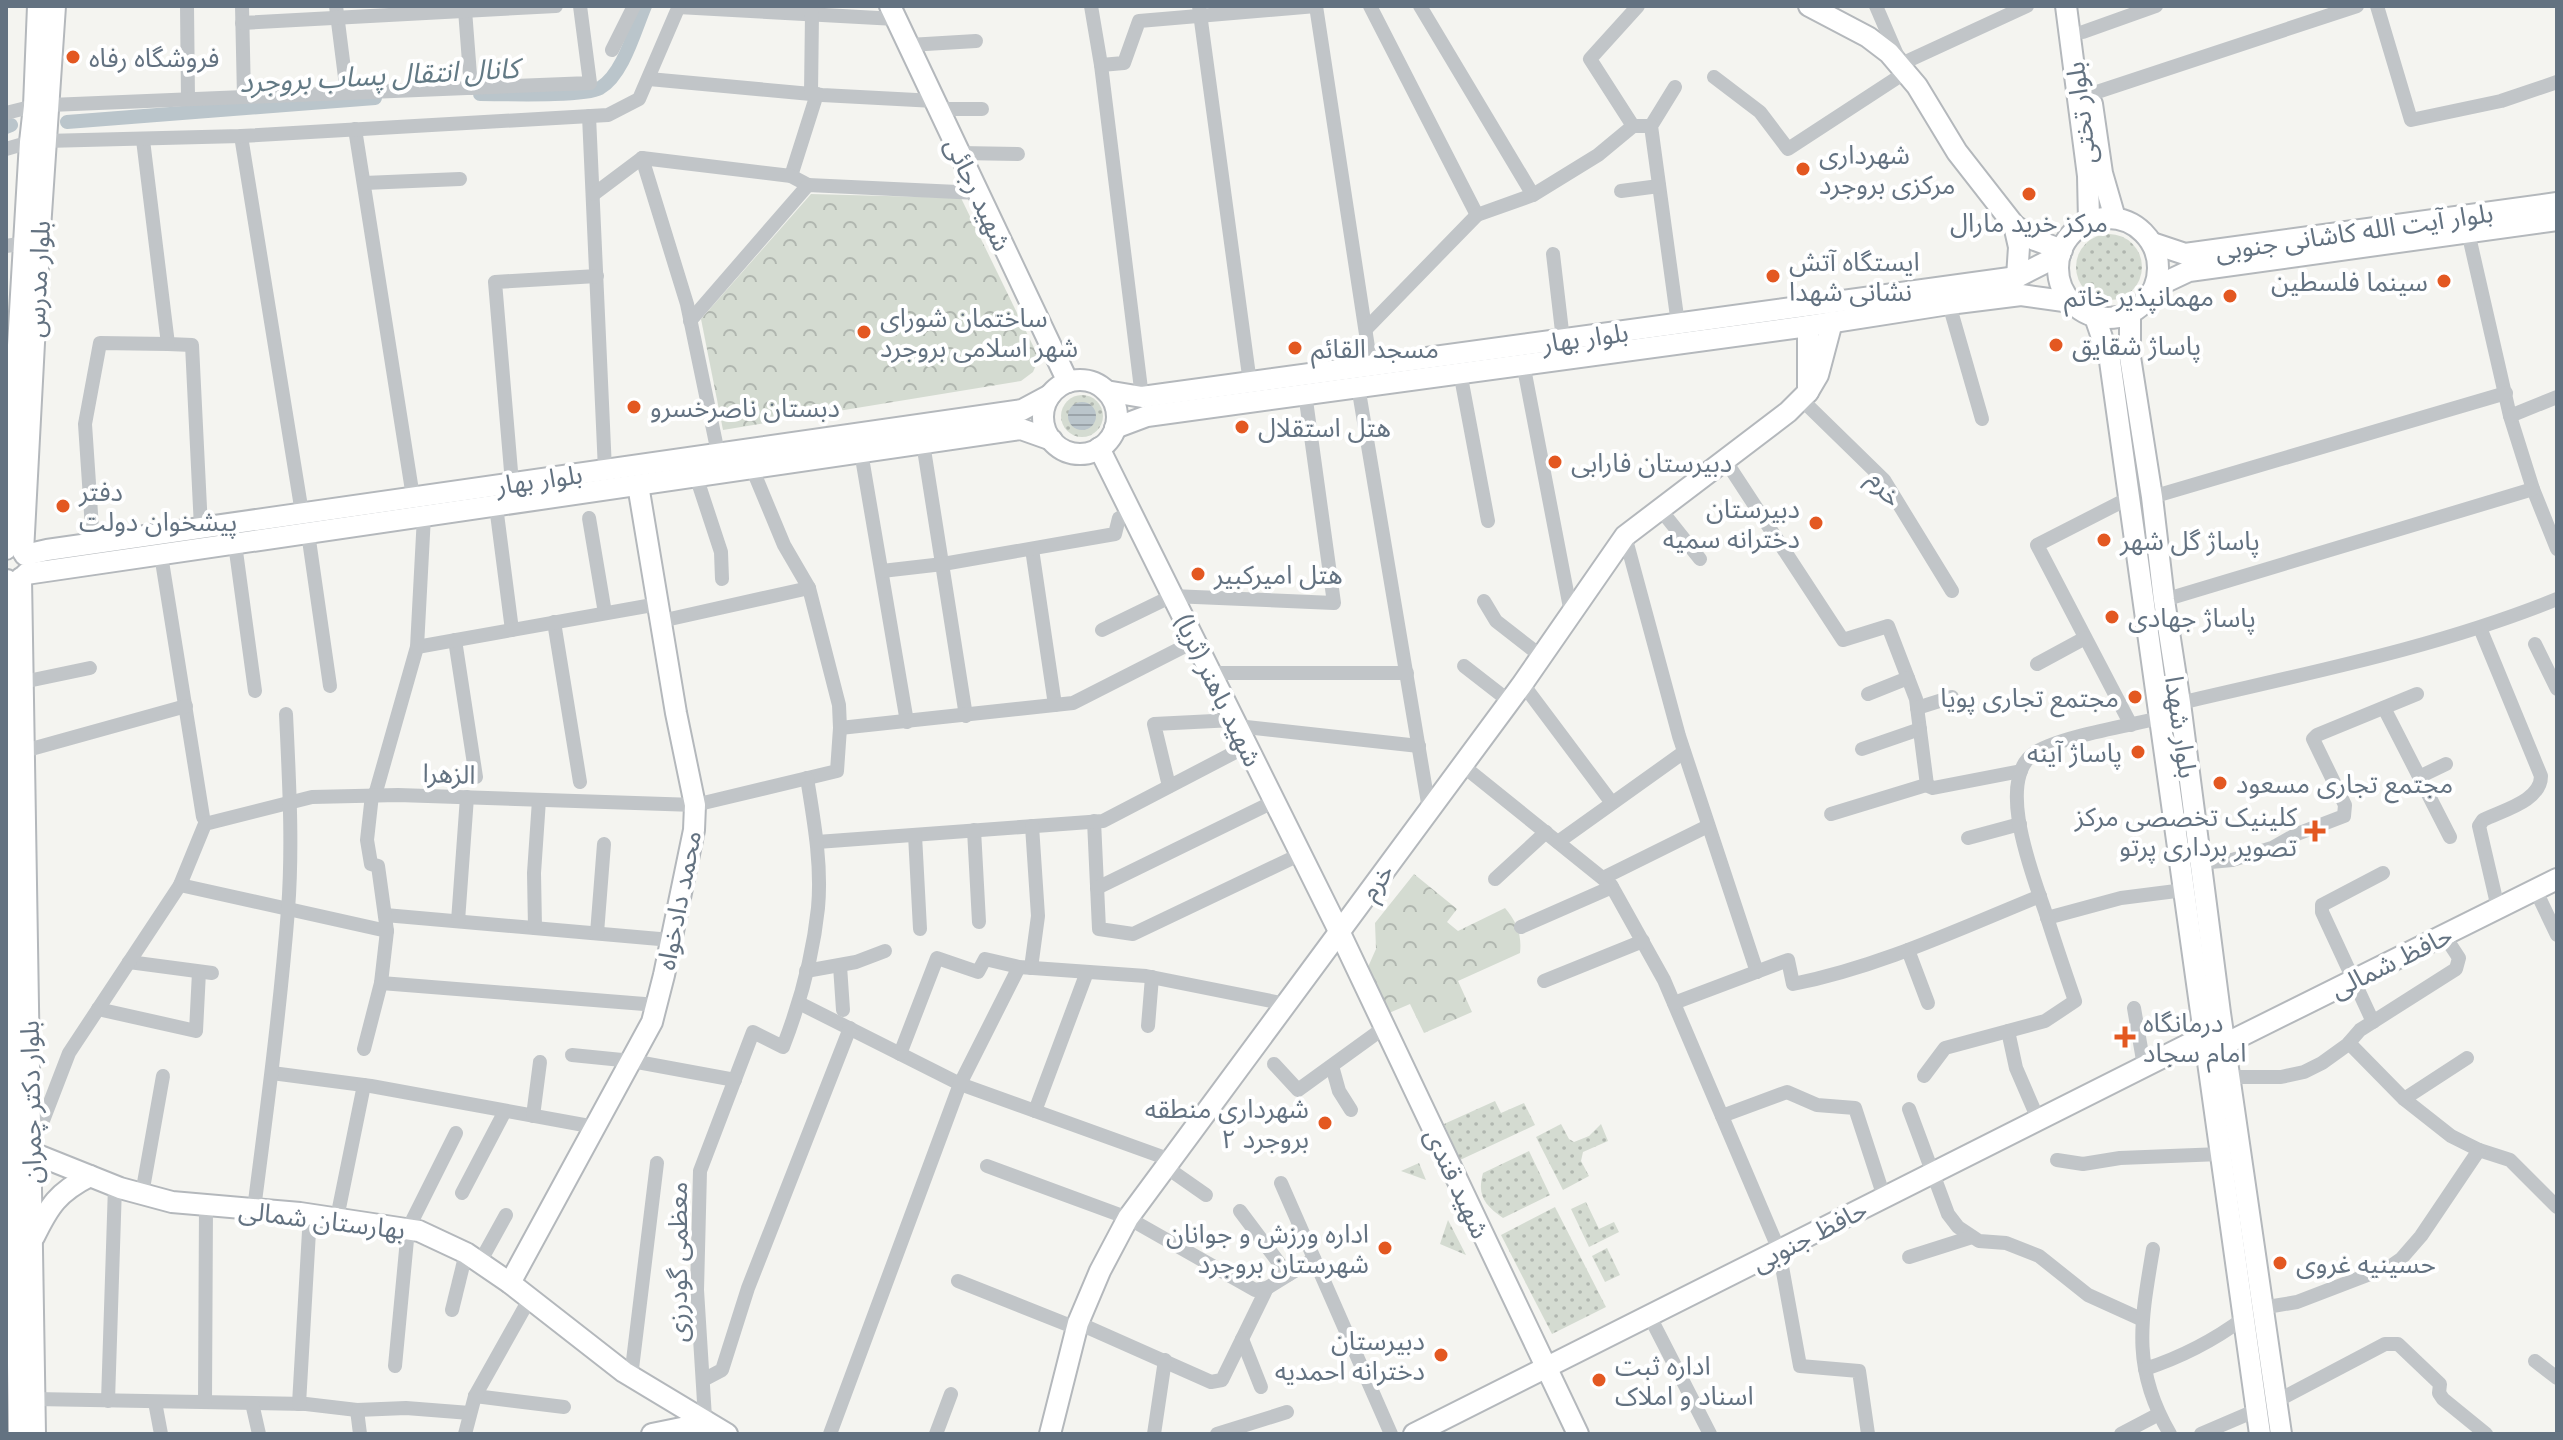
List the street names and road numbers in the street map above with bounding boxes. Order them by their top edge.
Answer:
street label: بلوار تختی [2058,60,2102,166]
street label: شهید رجائی [939,132,1019,256]
street label: بلوار آیت الله کاشانی جنوبی [2213,196,2495,266]
street label: بلوار مدرس [18,220,56,338]
street label: بلوار بهار [1539,315,1630,359]
street label: بلوار بهار [493,457,584,501]
street label: خرم [1858,464,1910,516]
street label: شهید باهنر (ثریا) [1168,609,1270,771]
street label: بلوار شهدا [2159,674,2205,780]
street label: الزهرا [422,756,476,790]
street label: محمد دادخواه [649,828,707,972]
street label: خرم [1352,857,1404,908]
street label: حافظ شمالی [2325,918,2457,1004]
street label: بلوار دکتر چمران [13,1020,49,1184]
street label: شهید قندی [1419,1123,1497,1243]
street label: معظمی گودرزی [661,1182,693,1342]
street label: حافظ جنوبی [1746,1192,1872,1278]
street label: بهارستان شمالی [237,1193,407,1245]

